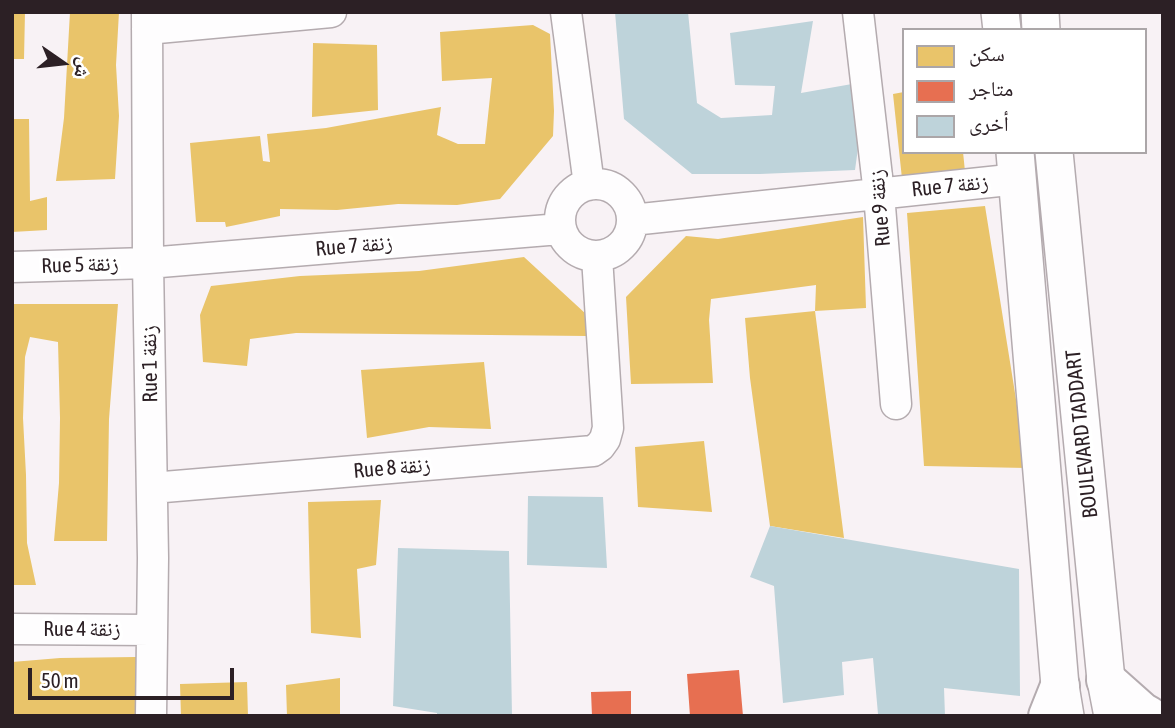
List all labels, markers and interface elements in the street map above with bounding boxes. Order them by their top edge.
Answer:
north arrow [28,28,98,98]
legend [902,28,1147,154]
text: سكن [969,41,1005,65]
text: ش [70,56,96,81]
text: متاجر [969,76,1013,100]
text: أخرى [969,111,1009,135]
street label: Rue 9 زنقة [864,168,896,248]
street label: Rue 7 زنقة [910,169,990,203]
street label: Rue 7 زنقة [314,230,394,262]
street label: Rue 5 زنقة [41,251,119,279]
street label: Rue 1 زنقة [137,325,163,403]
street label: BOULEVARD TADDART [1061,349,1103,519]
street label: Rue 8 زنقة [352,452,432,484]
street label: Rue 4 زنقة [43,616,121,642]
scale bar [32,654,238,698]
text: 50 m [41,668,79,692]

